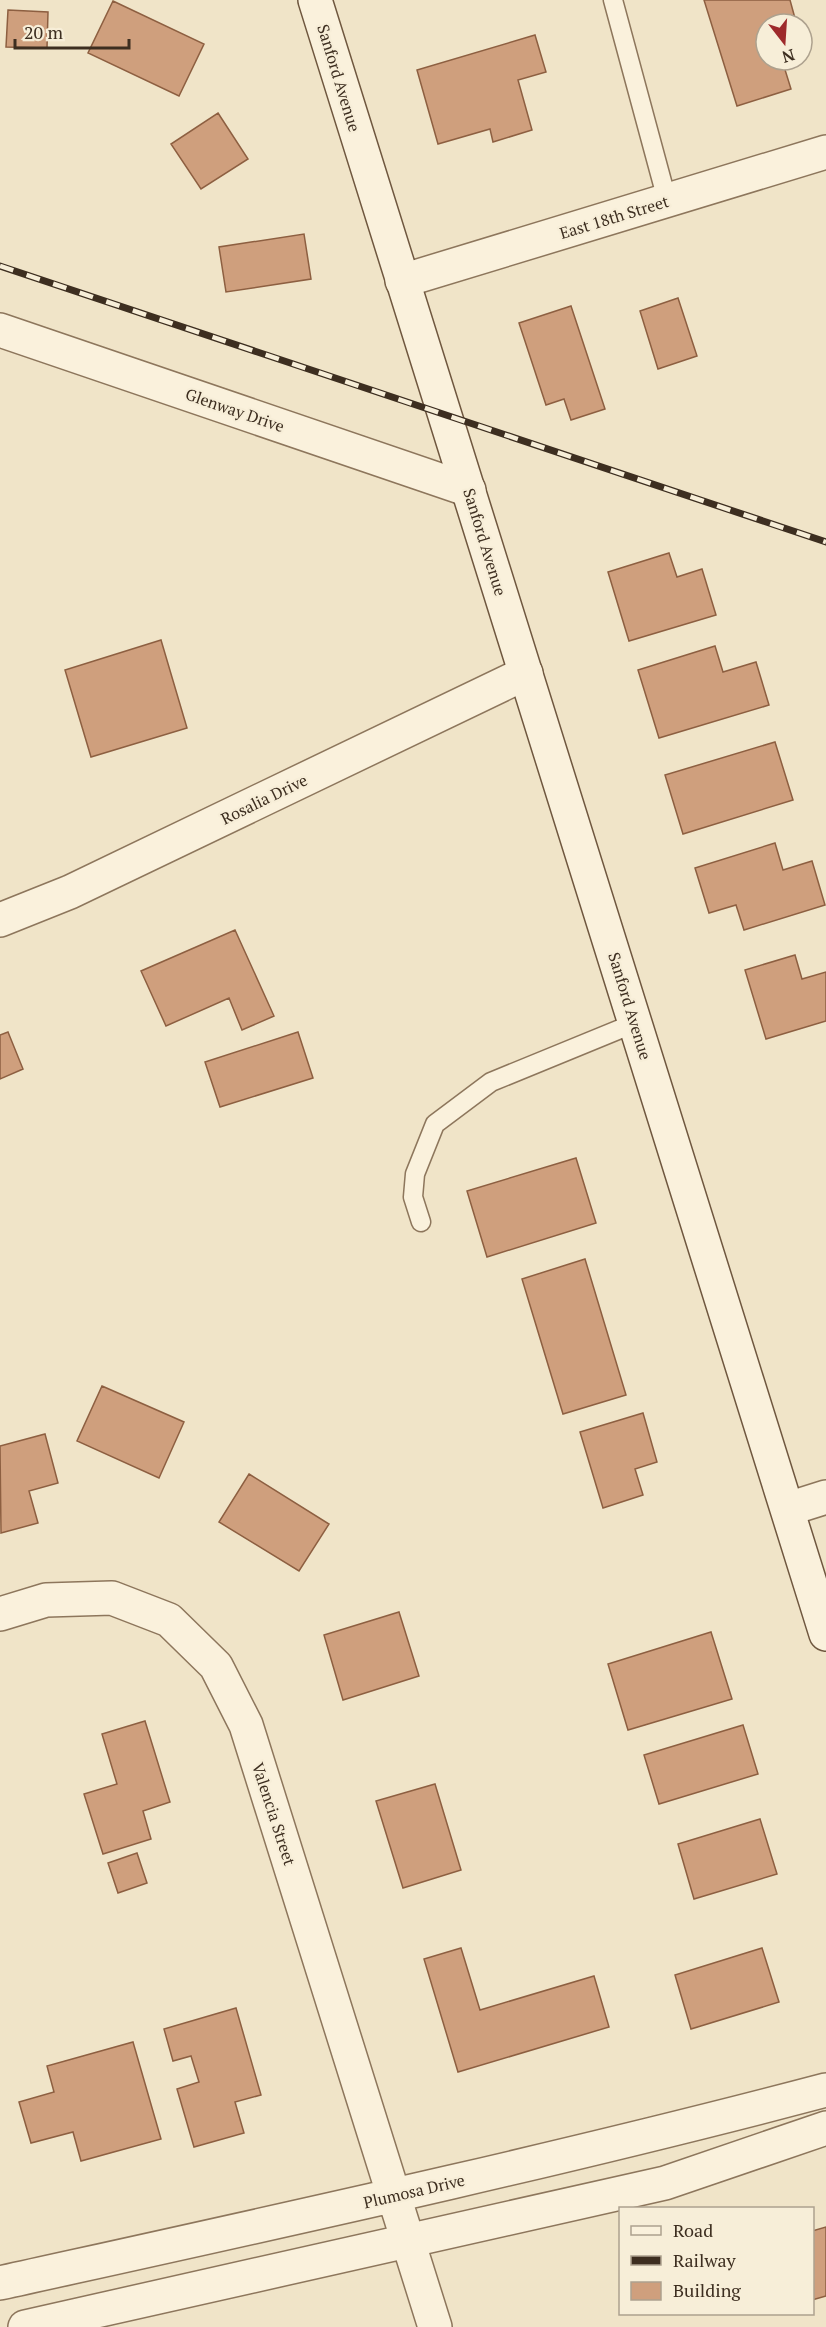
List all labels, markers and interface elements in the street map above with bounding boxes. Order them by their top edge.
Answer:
scale bar [15,12,129,50]
north arrow [754,12,814,72]
text: 20 m [24,20,64,44]
street label: Sanford Avenue [312,22,366,134]
text: N [779,44,797,69]
street label: East 18th Street [557,190,671,244]
street label: Glenway Drive [183,383,287,437]
street label: Sanford Avenue [458,486,512,598]
street label: Rosalia Drive [217,769,311,829]
street label: Sanford Avenue [603,950,657,1062]
street label: Valencia Street [247,1760,301,1868]
street label: Plumosa Drive [361,2169,467,2213]
legend [619,2207,814,2315]
text: Road [673,2218,713,2242]
text: Railway [673,2248,737,2272]
text: Building [673,2278,741,2302]

